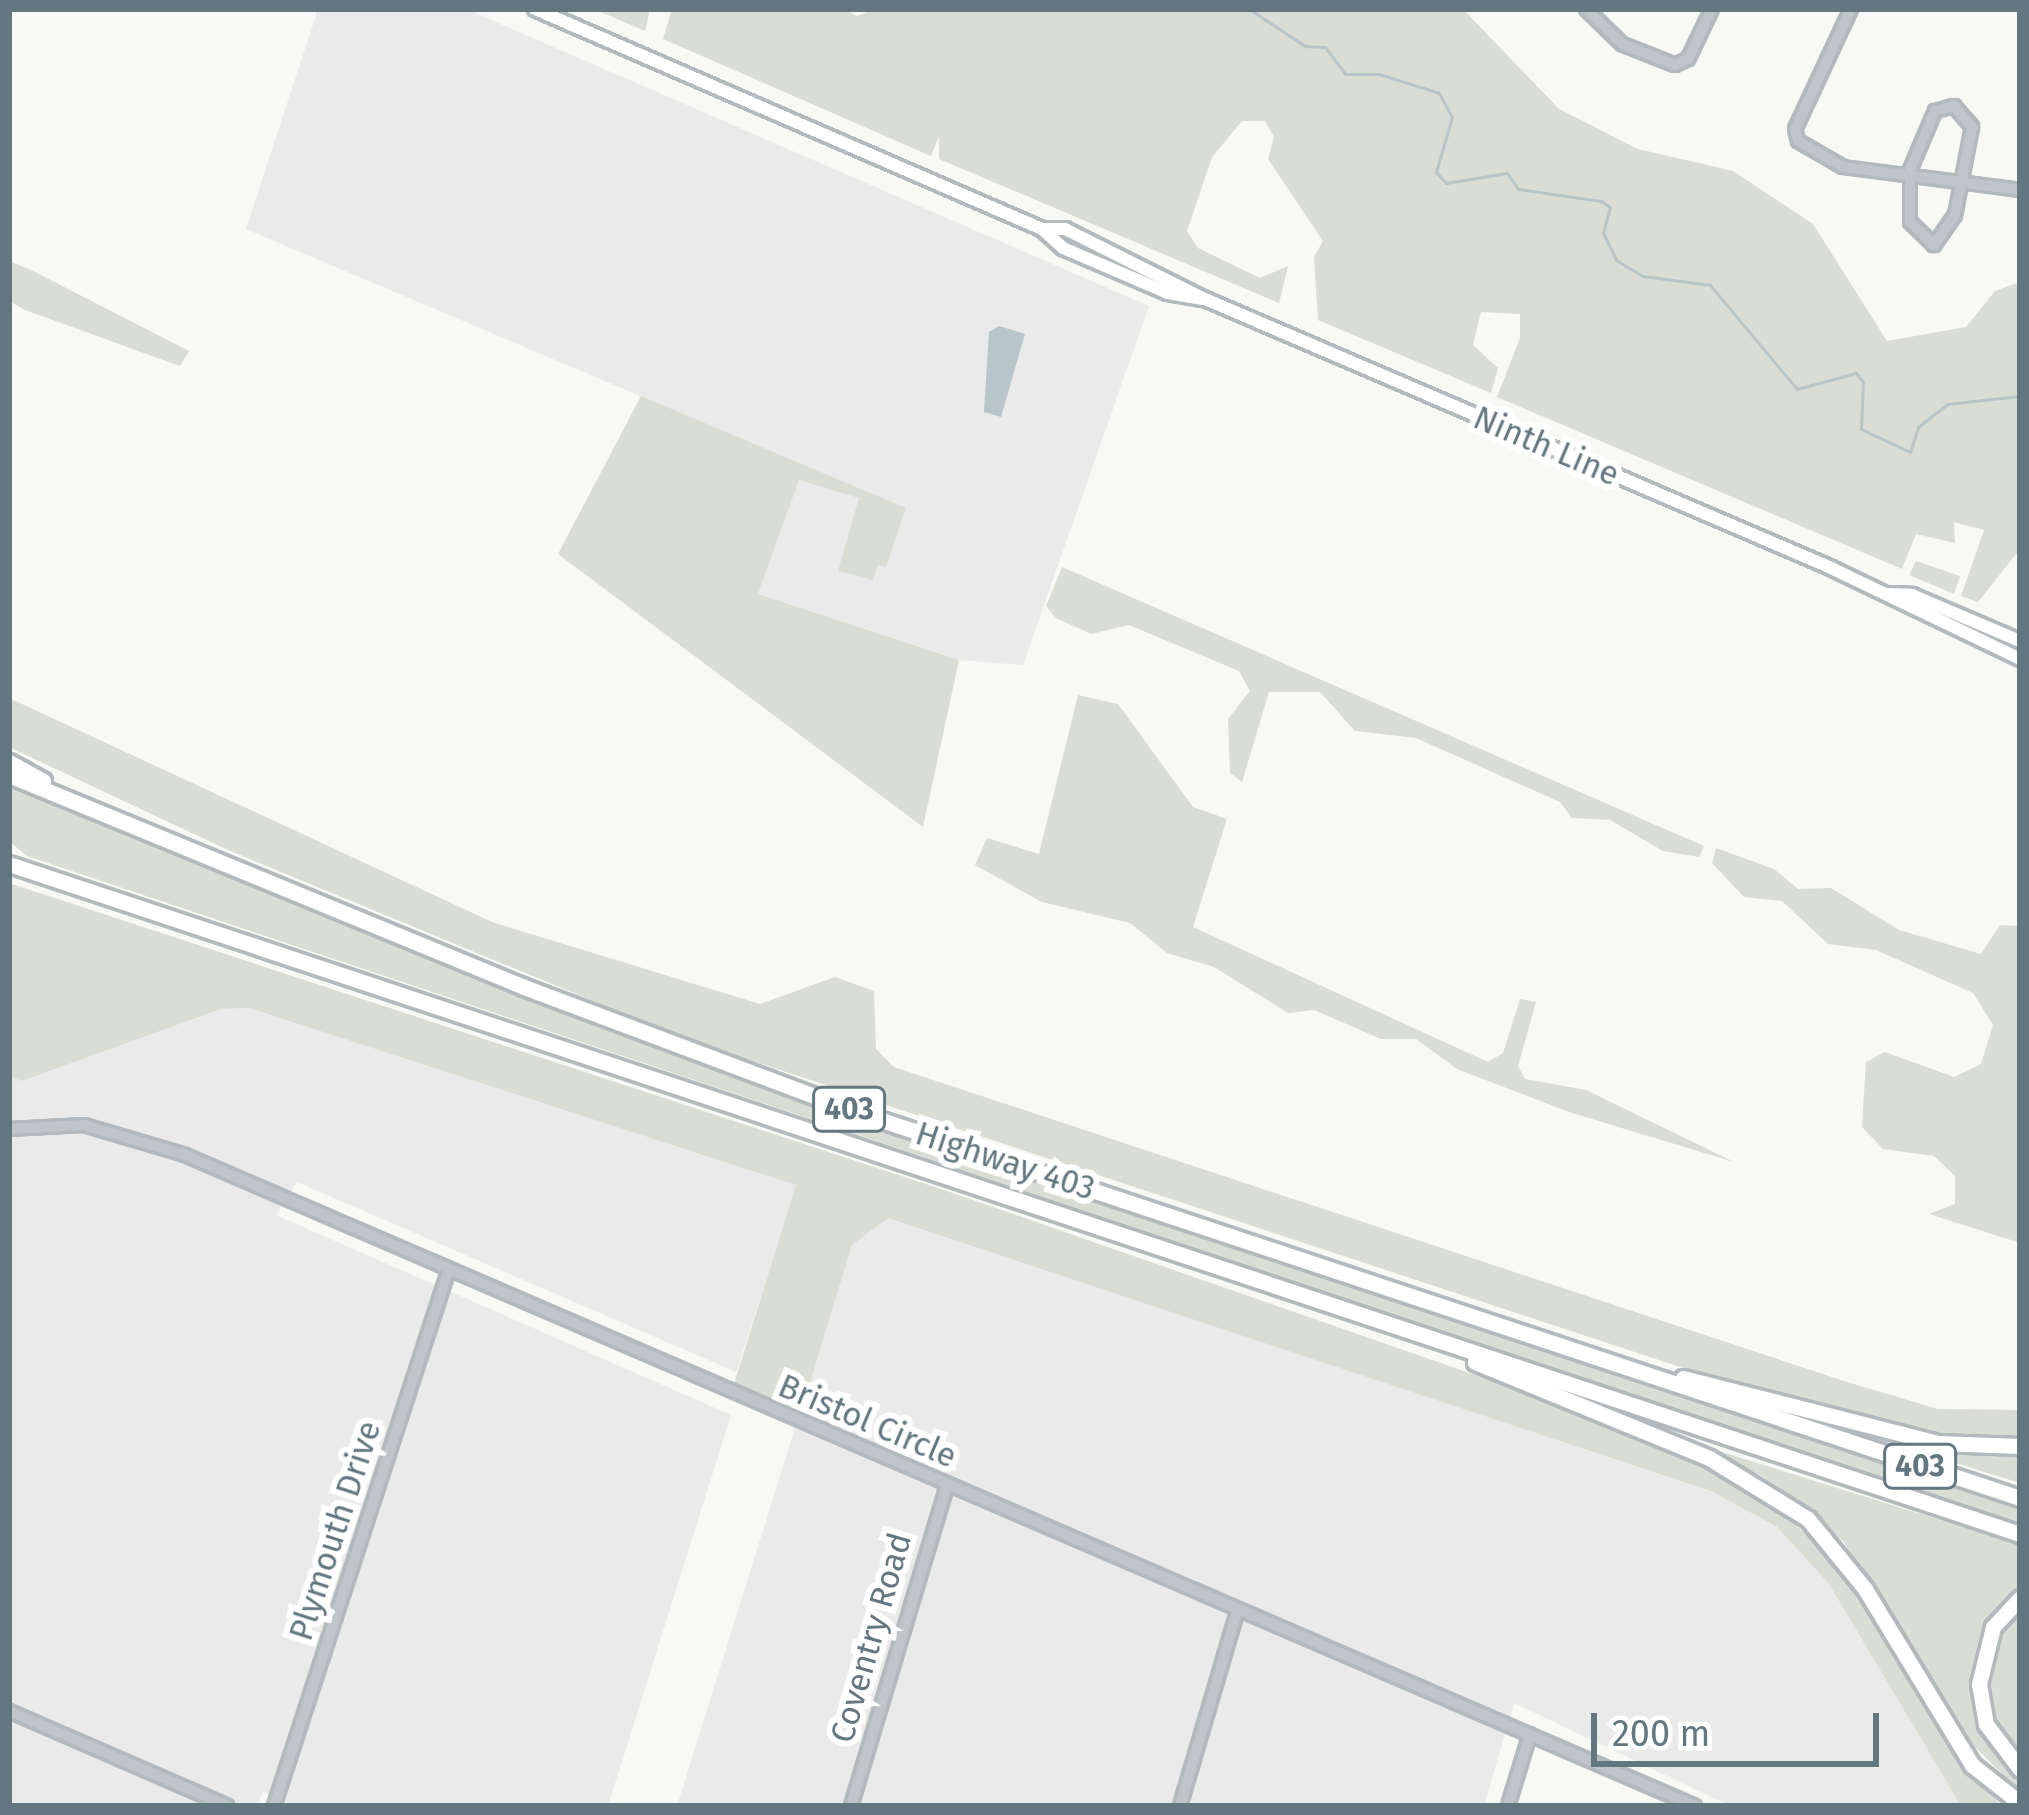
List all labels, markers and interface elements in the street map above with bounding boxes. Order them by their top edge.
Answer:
street label: Ninth Line [1467,399,1625,495]
road number: 403 [810,1085,888,1133]
street label: Highway 403 [910,1114,1100,1210]
street label: Bristol Circle [772,1367,962,1477]
street label: Plymouth Drive [282,1416,390,1646]
road number: 403 [1881,1442,1959,1490]
street label: Coventry Road [823,1529,921,1747]
scale bar [1597,1689,1885,1763]
text: 200 m [1612,1712,1710,1756]

